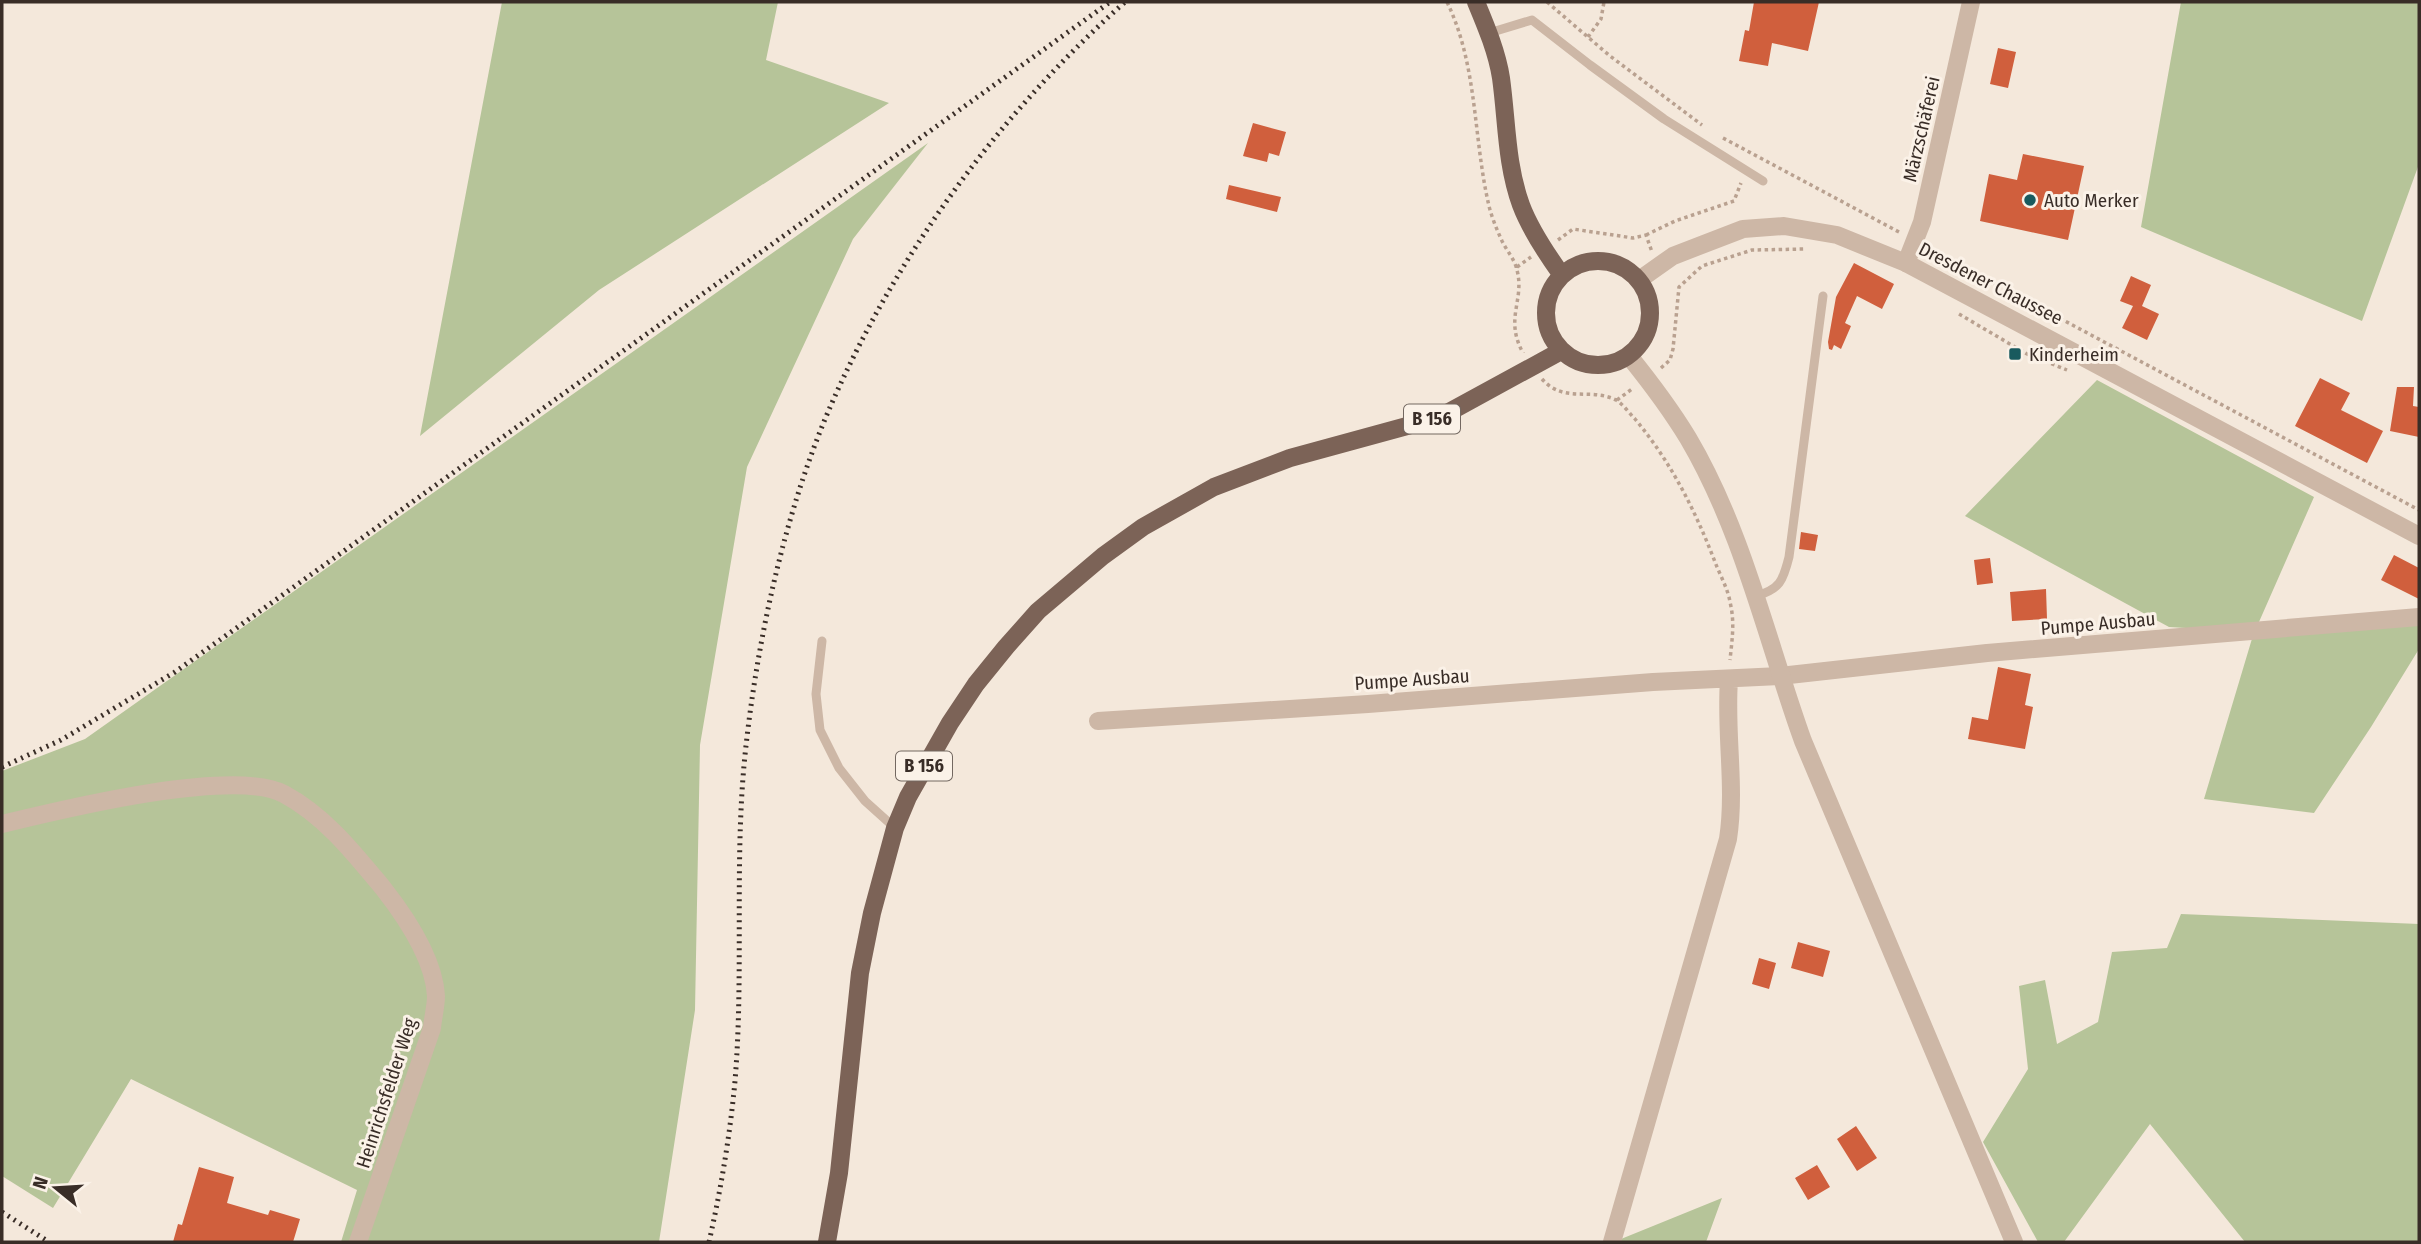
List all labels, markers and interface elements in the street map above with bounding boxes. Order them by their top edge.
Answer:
street label: Märzschäferei [1898,74,1945,184]
place label: Auto Merker [2044,189,2139,212]
marker: Auto Merker [2022,192,2038,208]
street label: Dresdener Chaussee [1915,237,2066,330]
place label: Kinderheim [2029,343,2119,366]
marker: Kinderheim [2007,346,2023,362]
road number: B 156 [1404,404,1460,433]
street label: Pumpe Ausbau [2040,607,2156,640]
street label: Pumpe Ausbau [1354,664,1470,695]
road number: B 156 [896,752,952,780]
street label: Heinrichsfelder Weg [351,1015,422,1171]
north arrow [21,1153,91,1223]
text: N [28,1174,53,1192]

